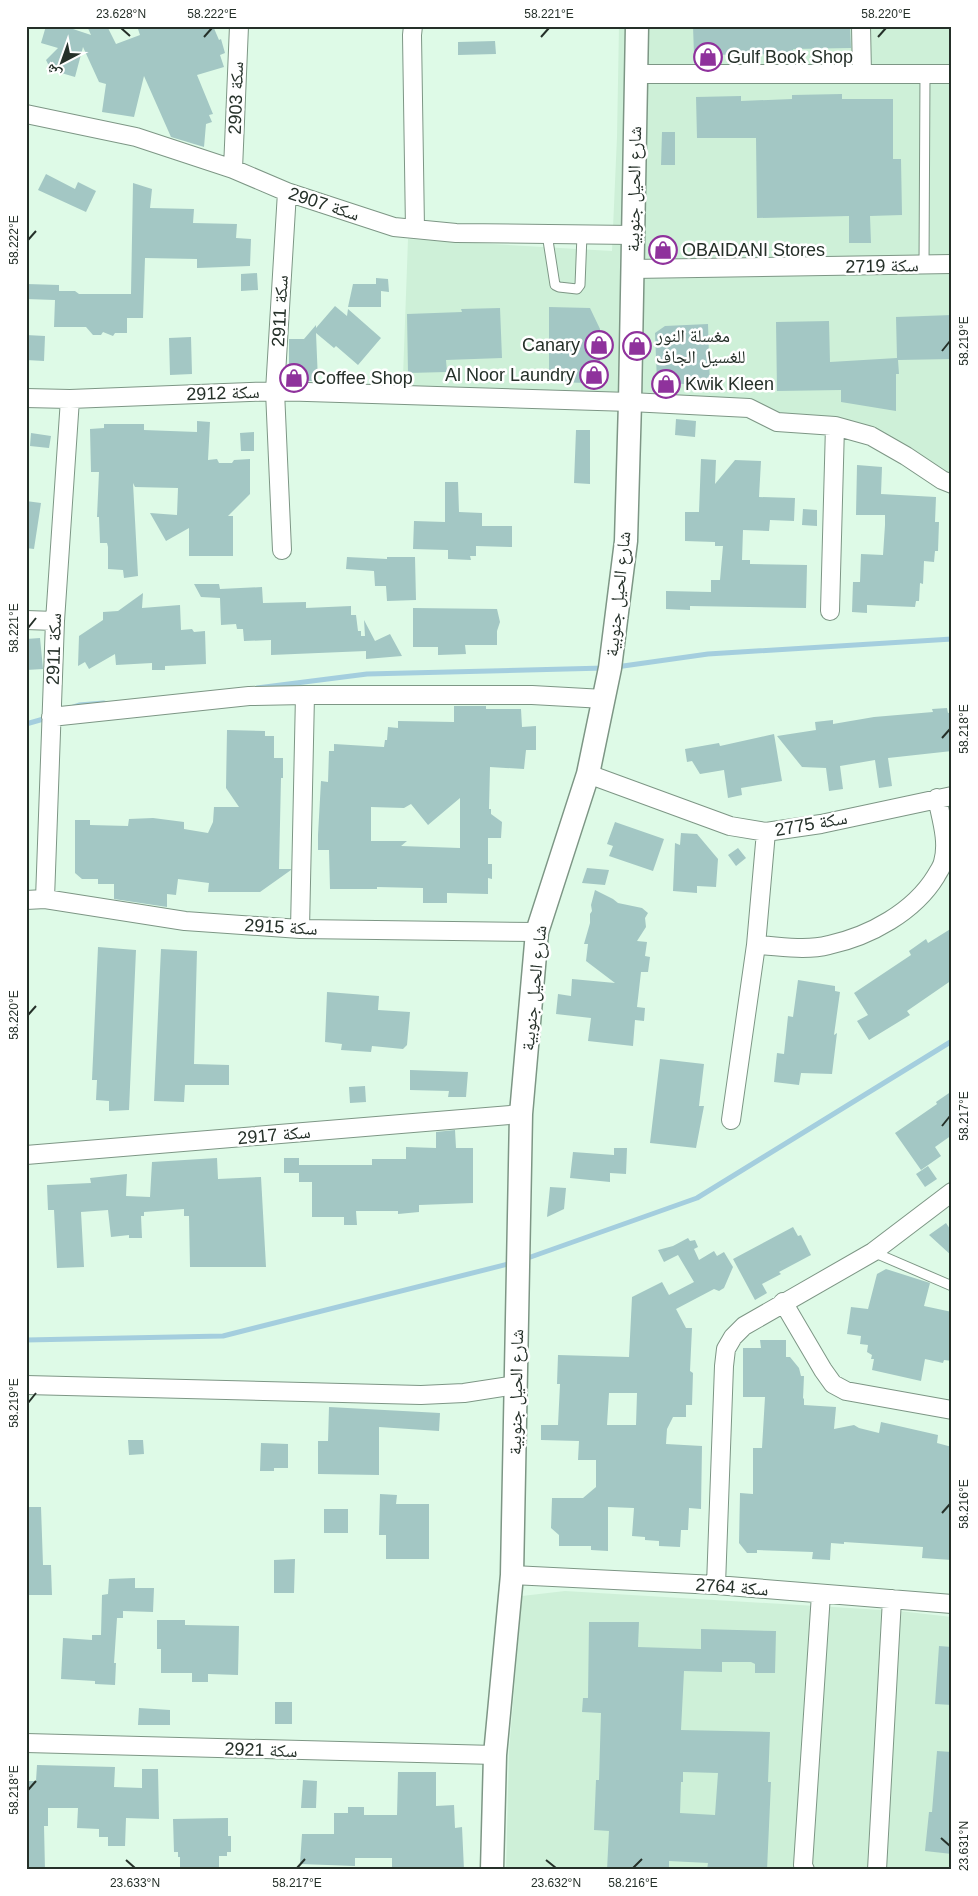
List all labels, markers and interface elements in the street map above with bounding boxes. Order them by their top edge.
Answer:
text: 23.628°N [96,7,146,21]
text: 58.222°E [187,7,237,21]
text: 58.221°E [524,7,574,21]
text: 58.220°E [861,7,911,21]
north arrow [38,38,88,88]
shop icon: Gulf Book Shop [693,42,723,72]
place label: Gulf Book Shop [727,47,853,67]
text: ش [43,60,65,83]
street label: سكة 2903 [225,61,247,135]
street label: شارع الحيل جنوبية [623,126,646,252]
street label: سكة 2907 [286,183,362,225]
text: 58.222°E [7,215,21,265]
shop icon: OBAIDANI Stores [648,235,678,265]
place label: OBAIDANI Stores [682,240,825,260]
street label: سكة 2719 [845,255,919,277]
street label: سكة 2911 [268,275,292,347]
text: 58.219°E [957,316,971,366]
place label: مغسلة النور للغسيل الجاف [655,326,746,368]
shop icon: Canary [584,330,614,360]
shop icon: مغسلة النور للغسيل الجاف [622,331,652,361]
place label: Canary [522,335,580,355]
shop icon: Al Noor Laundry [579,360,609,390]
shop icon: Coffee Shop [279,363,309,393]
place label: Al Noor Laundry [445,365,575,385]
place label: Coffee Shop [313,368,413,388]
shop icon: Kwik Kleen [651,369,681,399]
place label: Kwik Kleen [685,374,774,394]
street label: سكة 2912 [186,382,260,404]
street label: شارع الحيل جنوبية [601,530,636,658]
text: 58.221°E [7,603,21,653]
street label: سكة 2911 [43,613,65,685]
text: 58.218°E [957,704,971,754]
street label: سكة 2775 [773,808,849,840]
street label: سكة 2915 [244,915,318,939]
street label: شارع الحيل جنوبية [517,924,552,1052]
text: 58.220°E [7,990,21,1040]
text: 58.217°E [957,1091,971,1141]
street label: سكة 2917 [237,1122,311,1148]
street label: شارع الحيل جنوبية [505,1329,528,1455]
text: 58.219°E [7,1378,21,1428]
text: 58.216°E [957,1479,971,1529]
street label: سكة 2764 [695,1574,769,1600]
street label: سكة 2921 [224,1739,298,1761]
text: 58.218°E [7,1765,21,1815]
text: 23.631°N [957,1821,971,1871]
text: 23.633°N [110,1876,160,1890]
text: 58.217°E [272,1876,322,1890]
text: 23.632°N [531,1876,581,1890]
text: 58.216°E [608,1876,658,1890]

